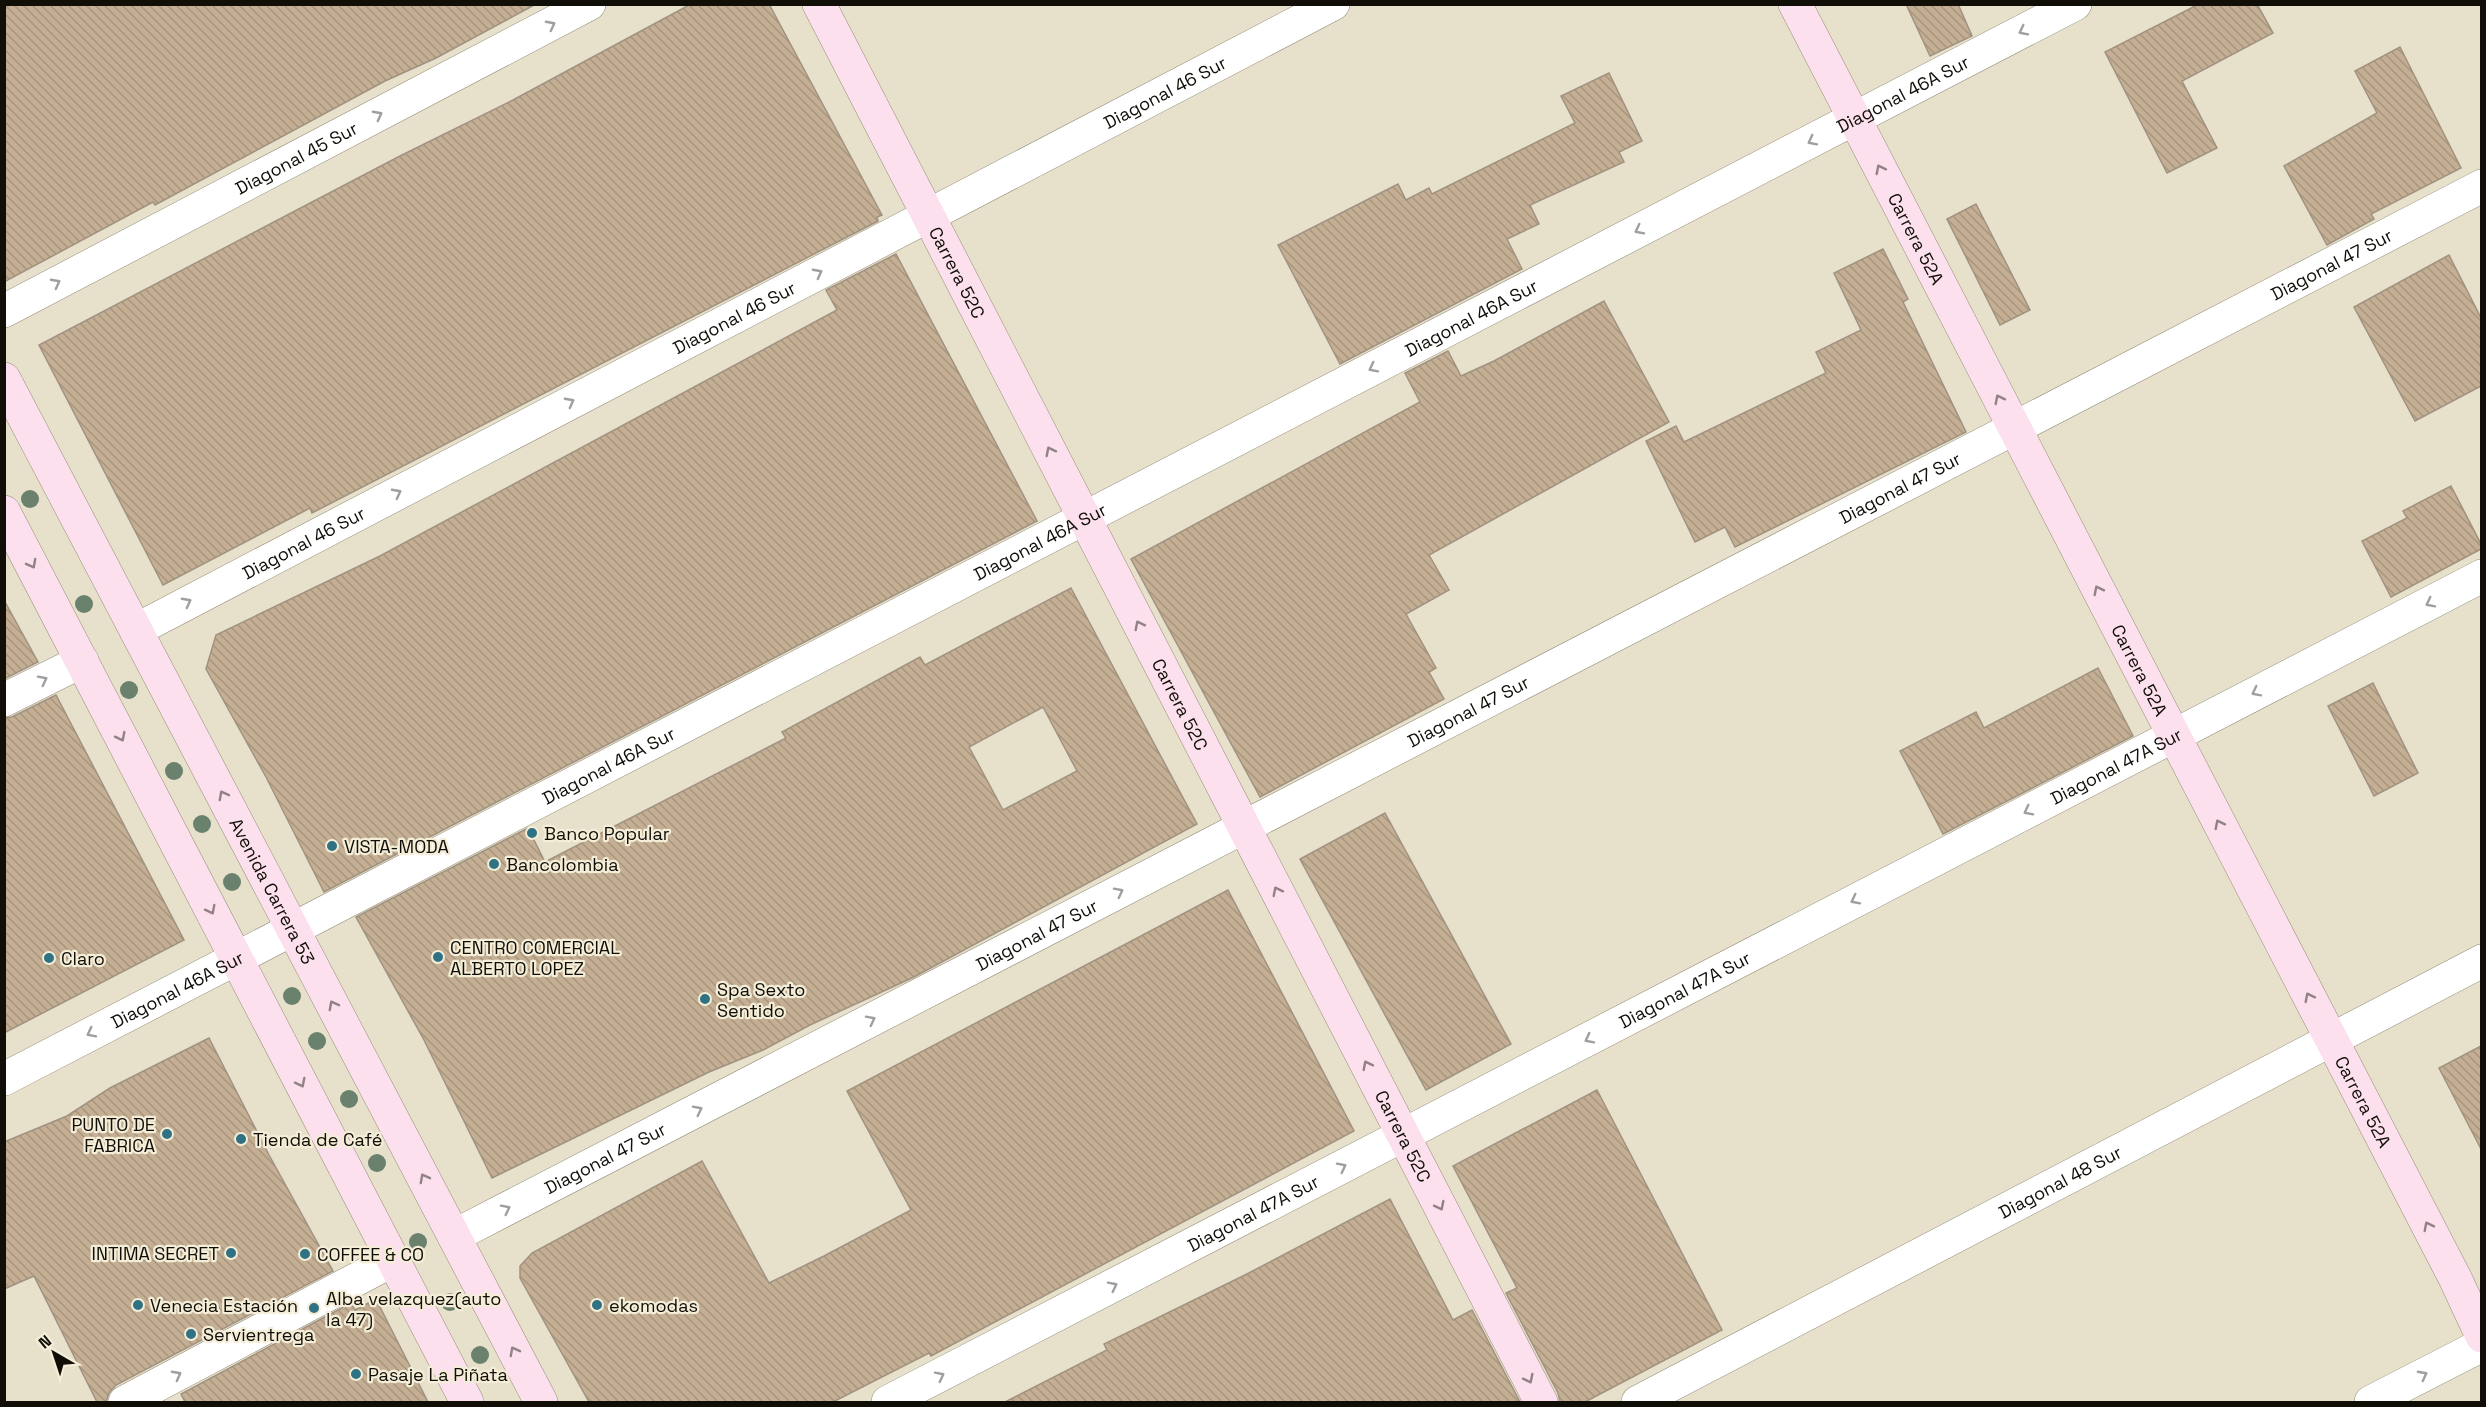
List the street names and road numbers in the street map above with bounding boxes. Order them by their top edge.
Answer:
street label: Diagonal 46 Sur [1099,50,1230,134]
street label: Diagonal 46A Sur [1832,50,1973,138]
street label: Diagonal 45 Sur [231,116,362,199]
street label: Carrera 52A [1883,189,1950,288]
street label: Carrera 52C [924,222,991,322]
street label: Diagonal 47 Sur [2267,223,2396,305]
street label: Diagonal 46A Sur [1401,273,1542,361]
street label: Diagonal 46 Sur [669,276,800,359]
street label: Diagonal 47 Sur [1835,446,1965,528]
street label: Diagonal 46A Sur [969,497,1110,585]
street label: Diagonal 46 Sur [238,501,369,584]
street label: Carrera 52A [2107,620,2173,720]
street label: Carrera 52C [1147,654,1214,754]
street label: Diagonal 47 Sur [1403,670,1533,752]
street label: Diagonal 46A Sur [538,721,679,809]
street label: Diagonal 47A Sur [2046,722,2186,809]
street label: Avenida Carrera 53 [225,814,320,968]
street label: Diagonal 47 Sur [972,893,1102,975]
street label: Diagonal 46A Sur [107,945,248,1033]
street label: Diagonal 47A Sur [1615,946,1754,1033]
street label: Carrera 52A [2330,1052,2397,1151]
street label: Carrera 52C [1370,1086,1437,1186]
street label: Diagonal 47 Sur [540,1117,670,1199]
street label: Diagonal 48 Sur [1994,1140,2125,1223]
street label: Diagonal 47A Sur [1183,1169,1323,1256]

